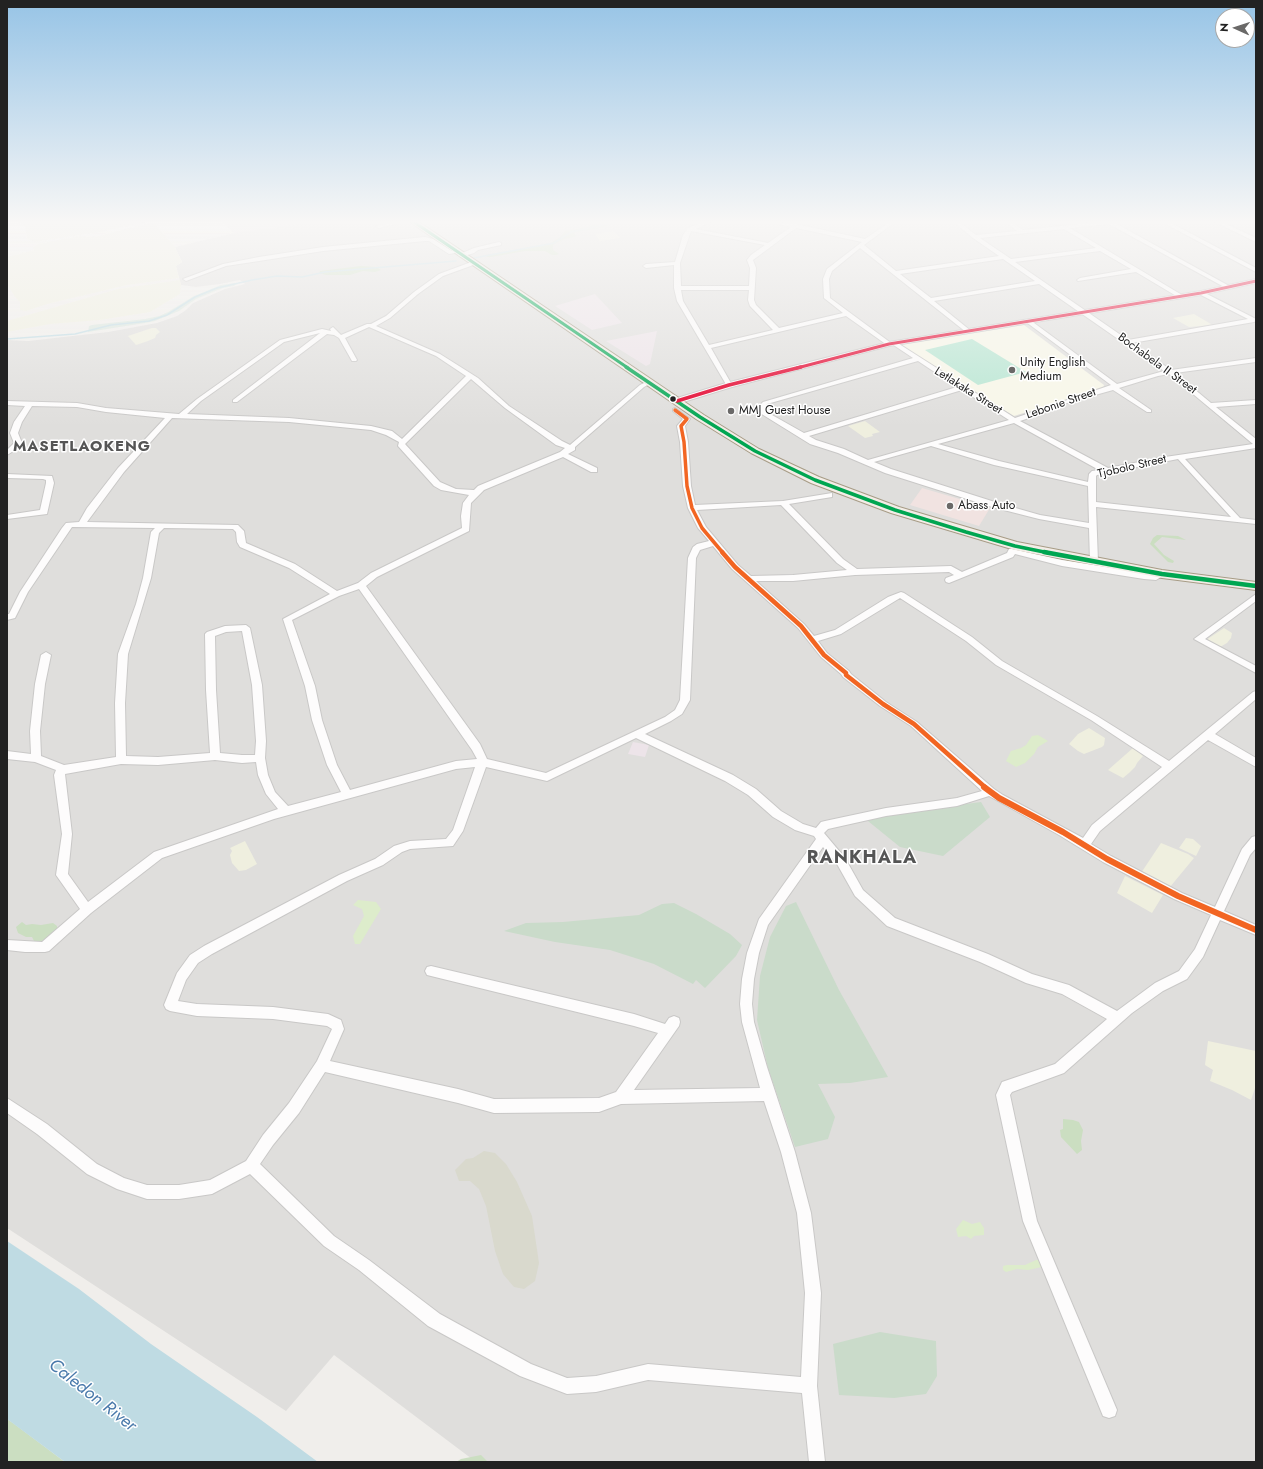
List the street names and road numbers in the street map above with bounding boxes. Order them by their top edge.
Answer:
street label: Bochabela II Street [1115,330,1199,398]
street label: Letlakaka Street [931,364,1005,418]
street label: Lebonie Street [1024,385,1098,423]
street label: Tjobolo Street [1096,452,1168,482]

